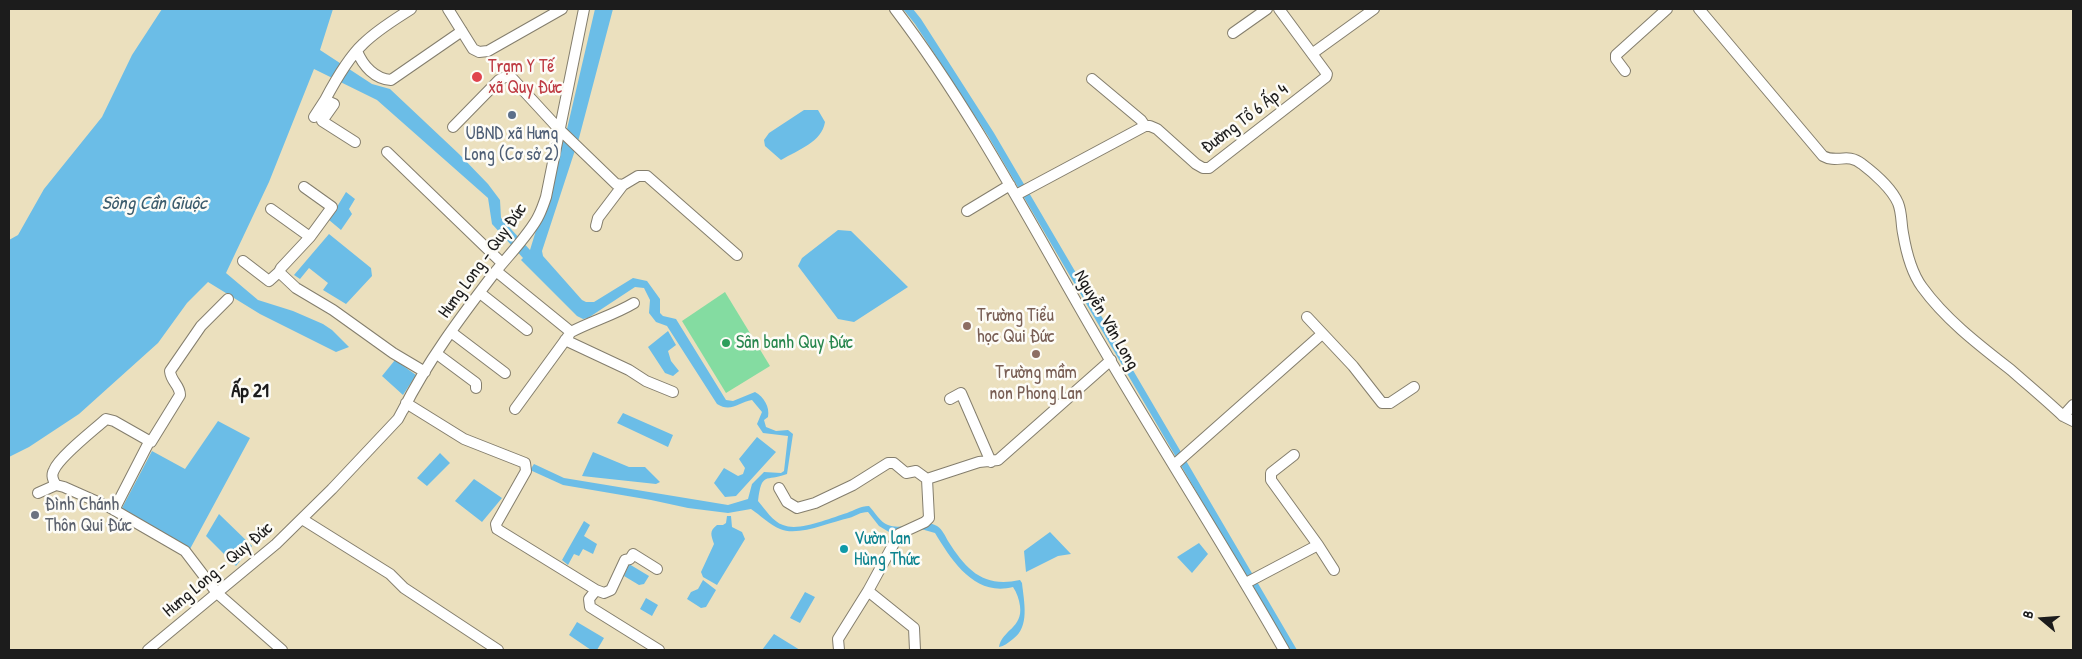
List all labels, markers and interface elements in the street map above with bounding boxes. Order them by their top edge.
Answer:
place label: Trạm Y Tế xã Quy Đức [488,56,562,98]
marker: Trạm Y Tế xã Quy Đức [470,70,484,84]
street label: Đường Tổ 6 Ấp 4 [1197,79,1293,159]
marker: UBND xã Hưng Long (Cơ sở 2) [506,109,518,121]
place label: UBND xã Hưng Long (Cơ sở 2) [465,123,559,166]
water label: Sông Cần Giuộc [102,193,206,215]
street label: Hưng Long - Quy Đức [434,199,532,323]
street label: Nguyễn Văn Long [1069,266,1143,374]
place label: Trường Tiểu học Qui Đức [977,305,1054,348]
marker: Trường Tiểu học Qui Đức [961,320,973,332]
place label: Sân banh Quy Đức [736,332,853,354]
marker: Sân banh Quy Đức [720,337,732,349]
marker: Trường mầm non Phong Lan [1030,348,1042,360]
place label: Trường mầm non Phong Lan [989,362,1083,404]
district label: Ấp 21 [231,381,269,403]
place label: Đình Chánh Thôn Qui Đức [45,494,132,536]
marker: Đình Chánh Thôn Qui Đức [29,509,41,521]
street label: Hưng Long - Quy Đức [159,518,277,622]
place label: Vườn lan Hùng Thức [854,528,920,570]
marker: Vườn lan Hùng Thức [838,543,850,555]
north arrow [2017,594,2067,644]
text: B [2017,608,2037,621]

